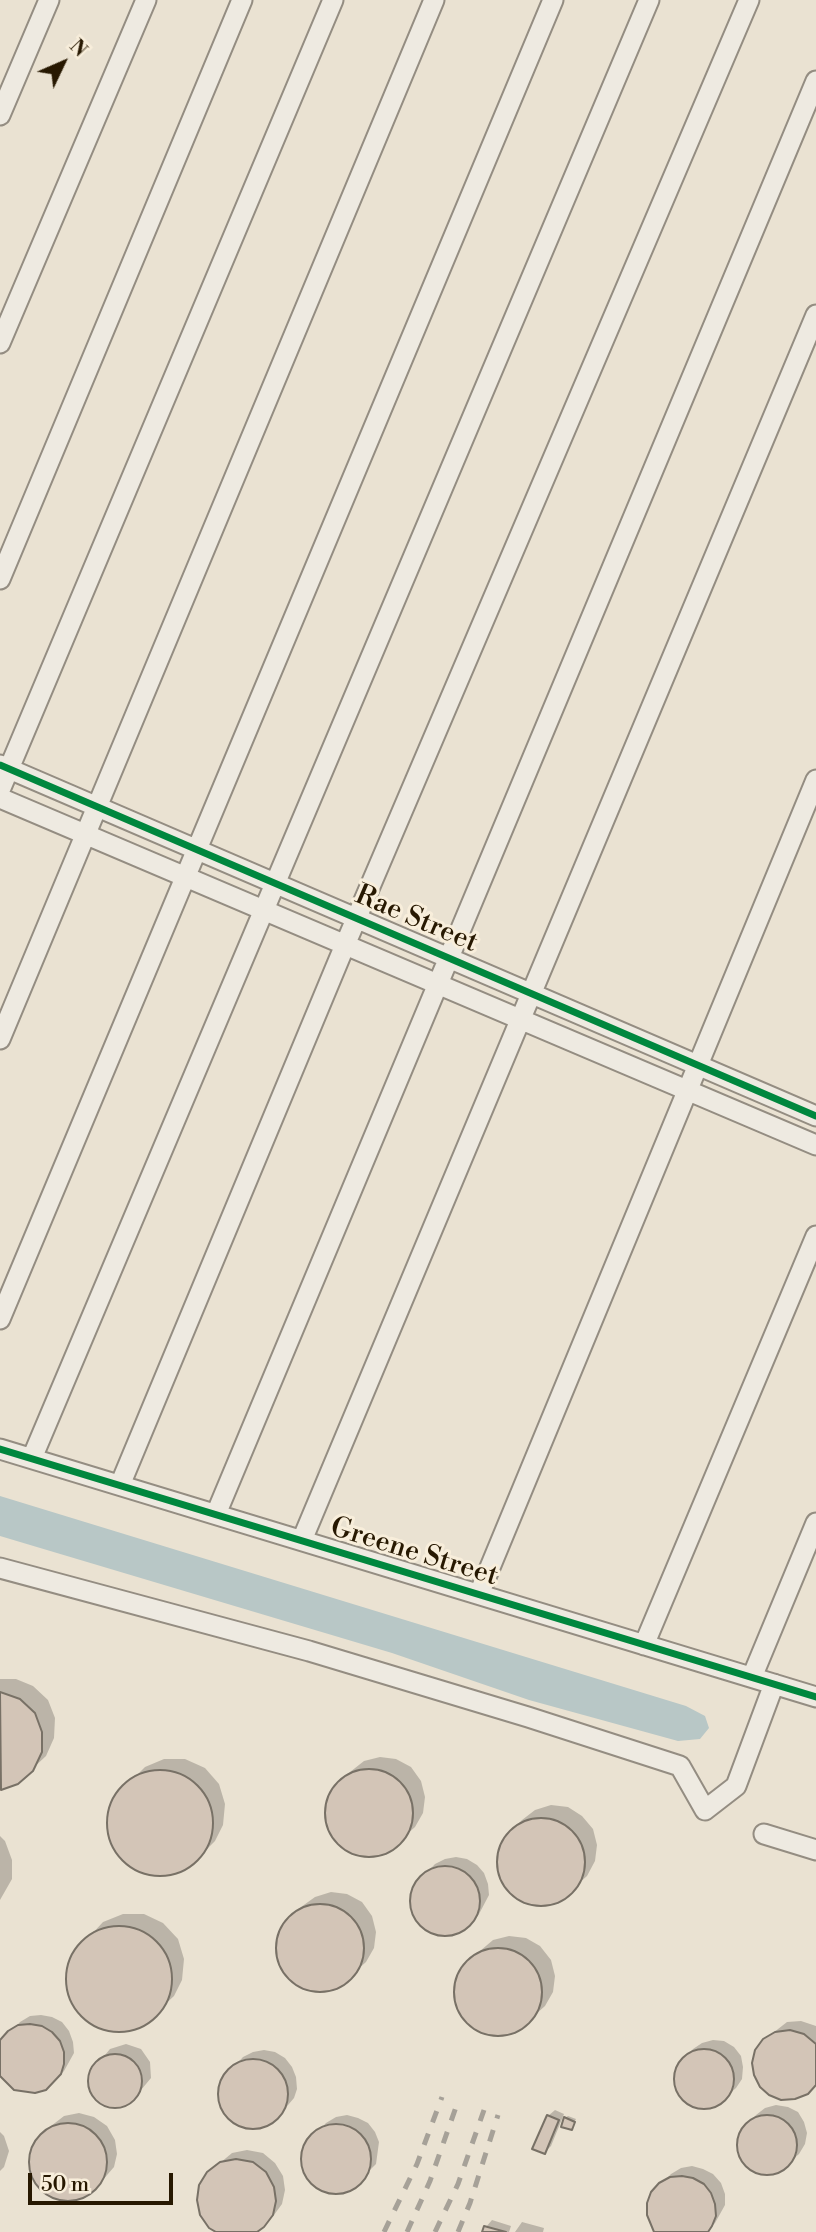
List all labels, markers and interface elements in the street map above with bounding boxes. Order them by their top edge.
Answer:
north arrow [28,28,98,98]
text: N [64,35,92,62]
street label: Rae Street [350,879,482,961]
street label: Greene Street [326,1512,502,1594]
scale bar [32,2158,177,2202]
text: 50 m [41,2172,89,2198]

